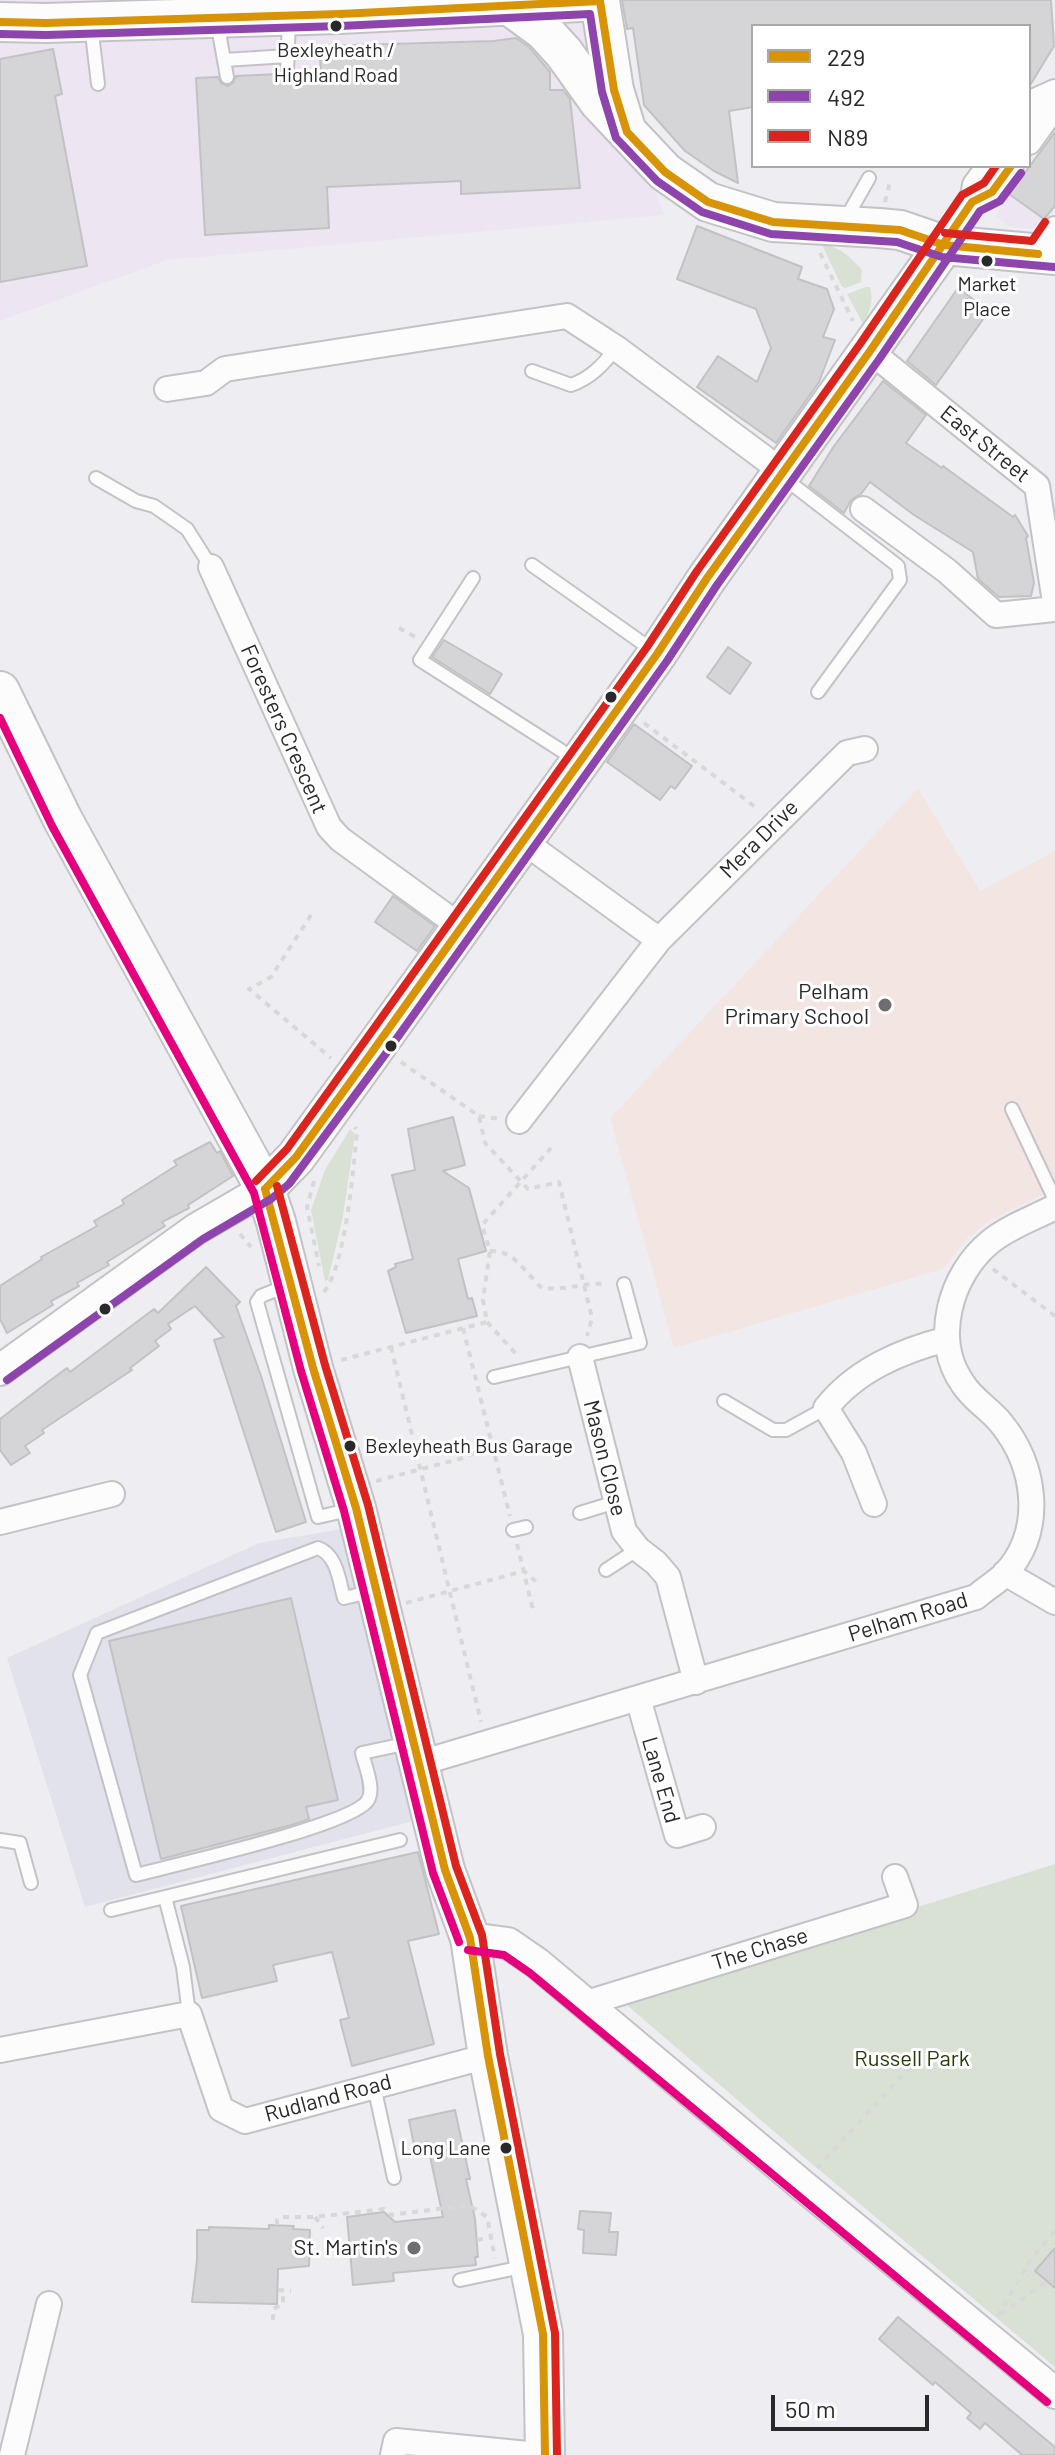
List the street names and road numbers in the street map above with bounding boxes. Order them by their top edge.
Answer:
street label: East Street [935,400,1035,488]
street label: Foresters Crescent [235,640,333,818]
street label: Mera Drive [714,794,804,884]
street label: Mason Close [578,1397,632,1519]
street label: Pelham Road [845,1586,971,1648]
street label: Lane End [636,1734,686,1826]
street label: The Chase [709,1922,811,1976]
street label: Rudland Road [262,2068,394,2128]

